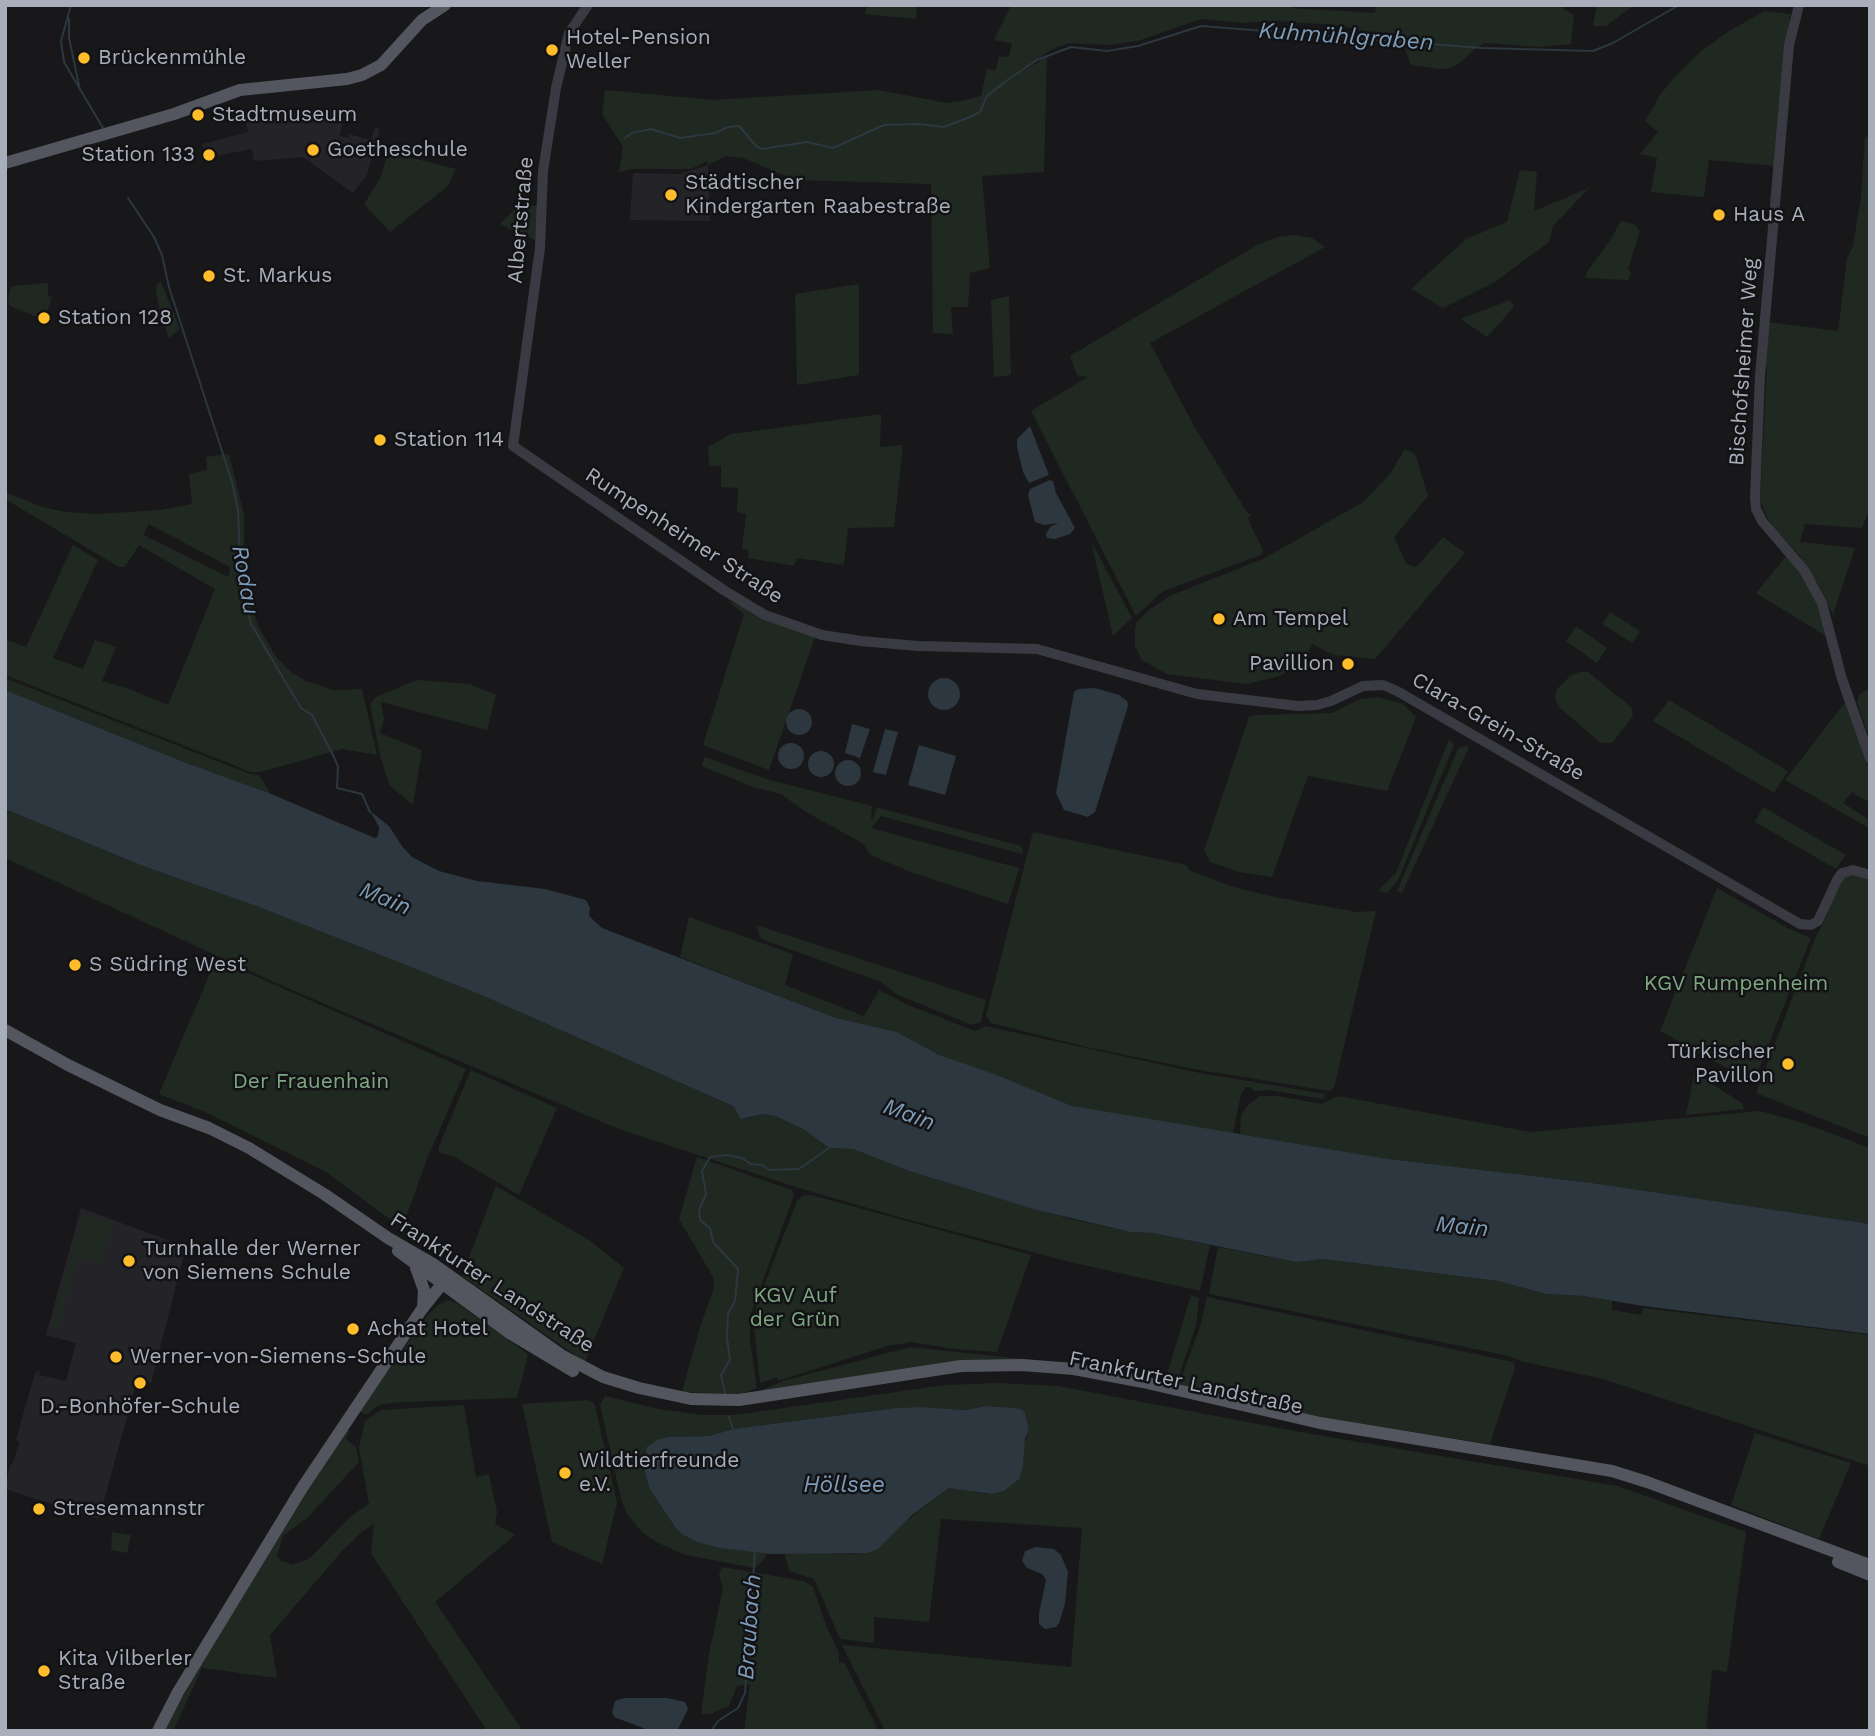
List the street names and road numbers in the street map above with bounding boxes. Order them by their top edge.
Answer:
street label: Albertstraße [503,155,539,285]
street label: Bischofsheimer Weg [1724,257,1764,467]
street label: Rumpenheimer Straße [580,463,788,609]
street label: Clara-Grein-Straße [1407,667,1589,787]
street label: Frankfurter Landstraße [385,1207,599,1359]
street label: Frankfurter Landstraße [1067,1346,1305,1420]

